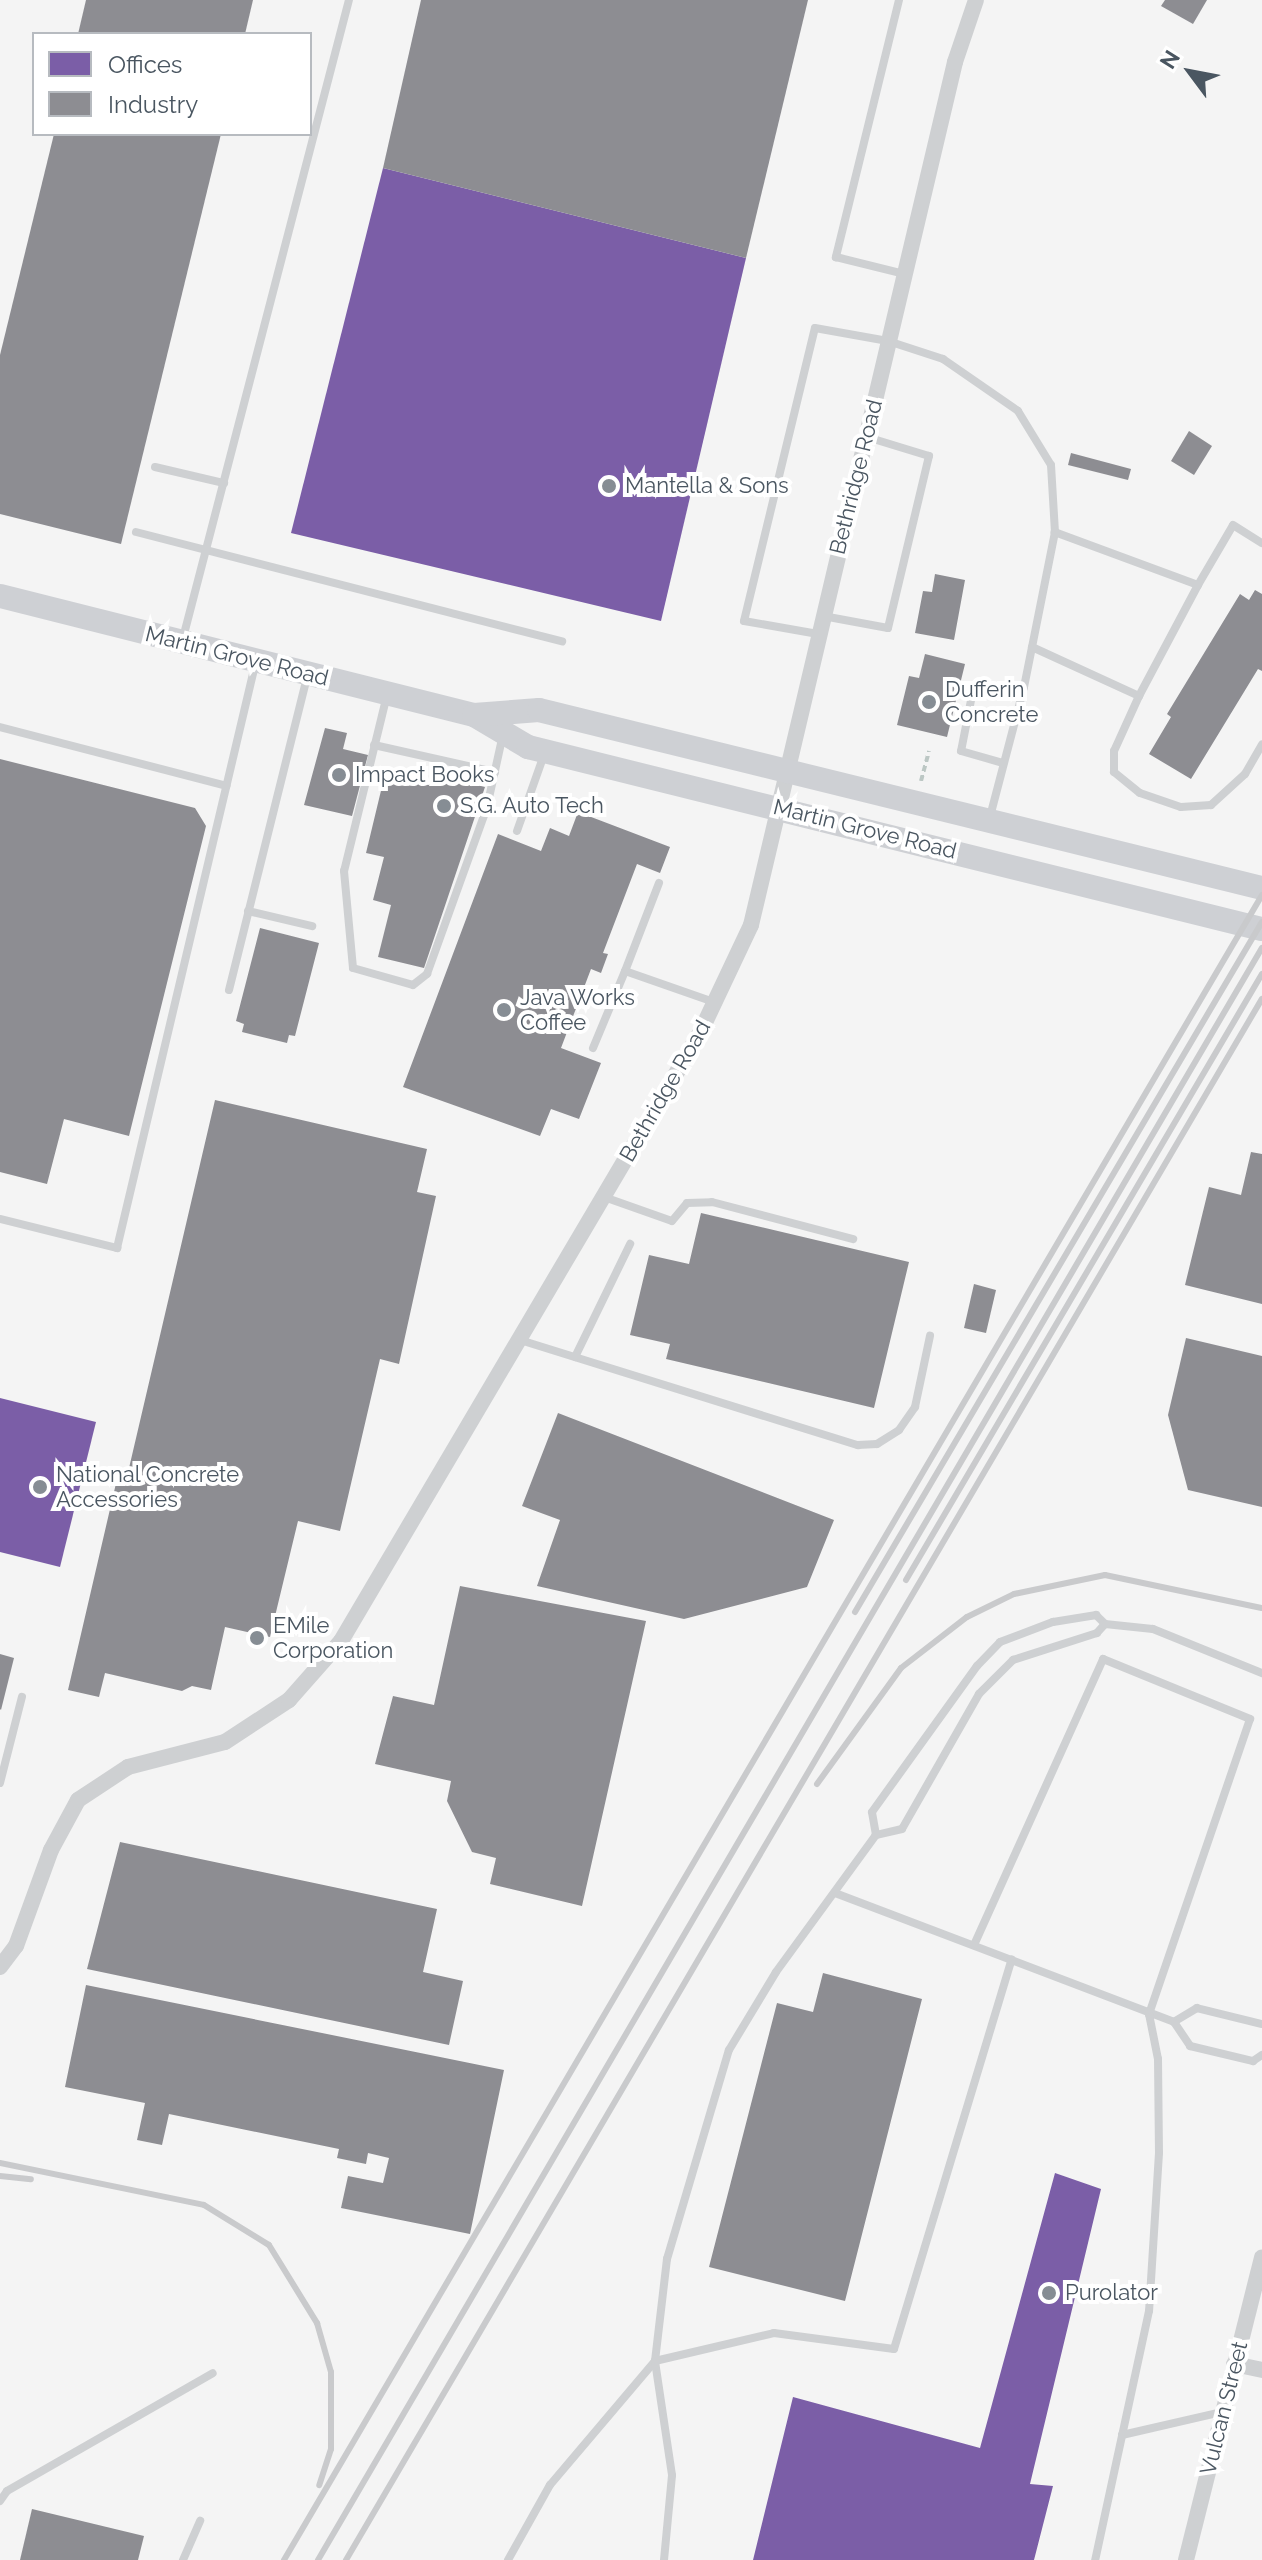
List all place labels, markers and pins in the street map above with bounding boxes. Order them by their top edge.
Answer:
place label: Mantella & Sons [625,473,789,499]
marker: Mantella & Sons [600,477,618,495]
place label: Dufferin Concrete [945,676,1038,728]
marker: Dufferin Concrete [920,693,938,711]
place label: Impact Books [355,762,494,788]
marker: Impact Books [330,766,348,784]
place label: S.G. Auto Tech [460,793,605,819]
marker: S.G. Auto Tech [435,797,453,815]
place label: Java Works Coffee [520,984,636,1036]
marker: Java Works Coffee [495,1001,513,1019]
place label: National Concrete Accessories [56,1461,240,1512]
marker: National Concrete Accessories [31,1478,49,1496]
place label: EMile Corporation [273,1612,393,1664]
marker: EMile Corporation [248,1629,266,1647]
place label: Purolator [1065,2280,1158,2306]
marker: Purolator [1040,2284,1058,2302]

